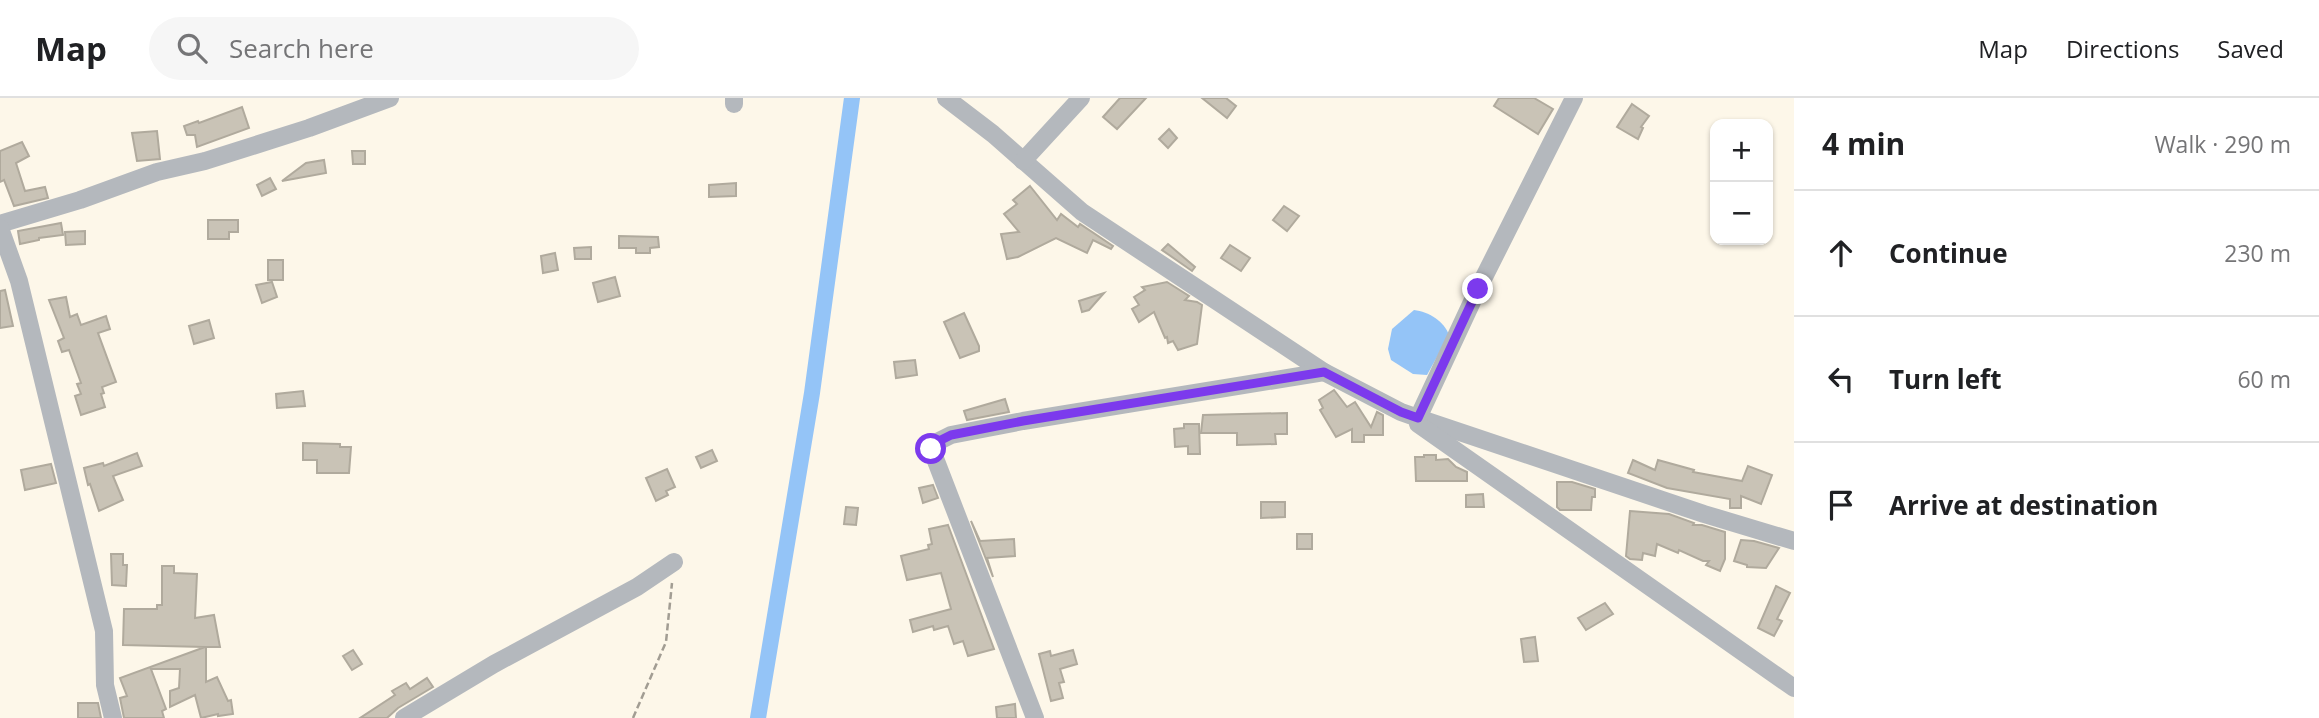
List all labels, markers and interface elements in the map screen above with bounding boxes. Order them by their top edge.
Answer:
search box [149,17,639,80]
text: Map [35,26,107,71]
icon: search [173,29,211,67]
text: Search here [229,30,374,66]
text: Map [1978,32,2028,65]
text: Directions [2066,32,2179,65]
text: Saved [2217,32,2284,65]
map controls [1710,119,1773,245]
button: + [1710,119,1773,182]
text: 4 min [1822,123,1905,164]
text: Walk · 290 m [2154,128,2291,160]
button: − [1710,182,1773,245]
icon: ahead [1822,234,1860,272]
text: Continue [1889,235,2008,271]
text: 230 m [2224,237,2291,269]
route end [1462,273,1493,304]
icon: left [1822,360,1860,398]
text: Turn left [1889,361,2001,397]
text: 60 m [2237,363,2291,395]
route start [915,433,946,464]
icon: arrive [1822,486,1860,524]
text: Arrive at destination [1889,487,2158,523]

